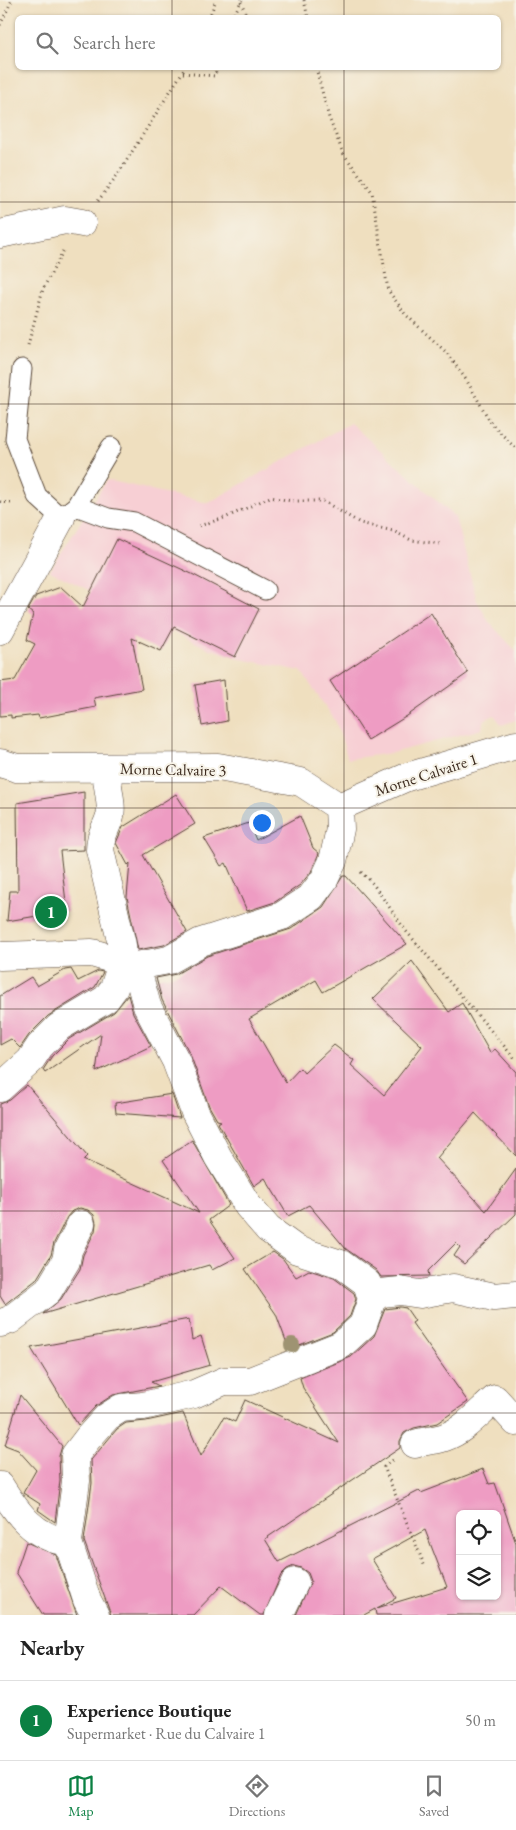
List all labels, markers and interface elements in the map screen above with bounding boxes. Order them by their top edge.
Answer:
search box [15,15,501,70]
icon: search [33,29,61,57]
text: Search here [73,30,155,55]
street label: Morne Calvaire 1 [372,748,480,801]
street label: Morne Calvaire 3 [120,758,227,781]
your location [249,810,275,836]
pin: 1 [35,893,67,931]
map controls [456,1510,501,1600]
button: locate [456,1510,501,1555]
button: layers [456,1555,501,1600]
text: Nearby [20,1634,84,1661]
text: Experience Boutique [67,1698,231,1723]
text: 1 [32,1710,40,1731]
text: 50 m [465,1710,496,1731]
text: Supermarket · Rue du Calvaire 1 [67,1723,265,1744]
tab: Map [67,1772,95,1820]
tab: Directions [229,1772,285,1820]
tab: Saved [419,1772,449,1820]

